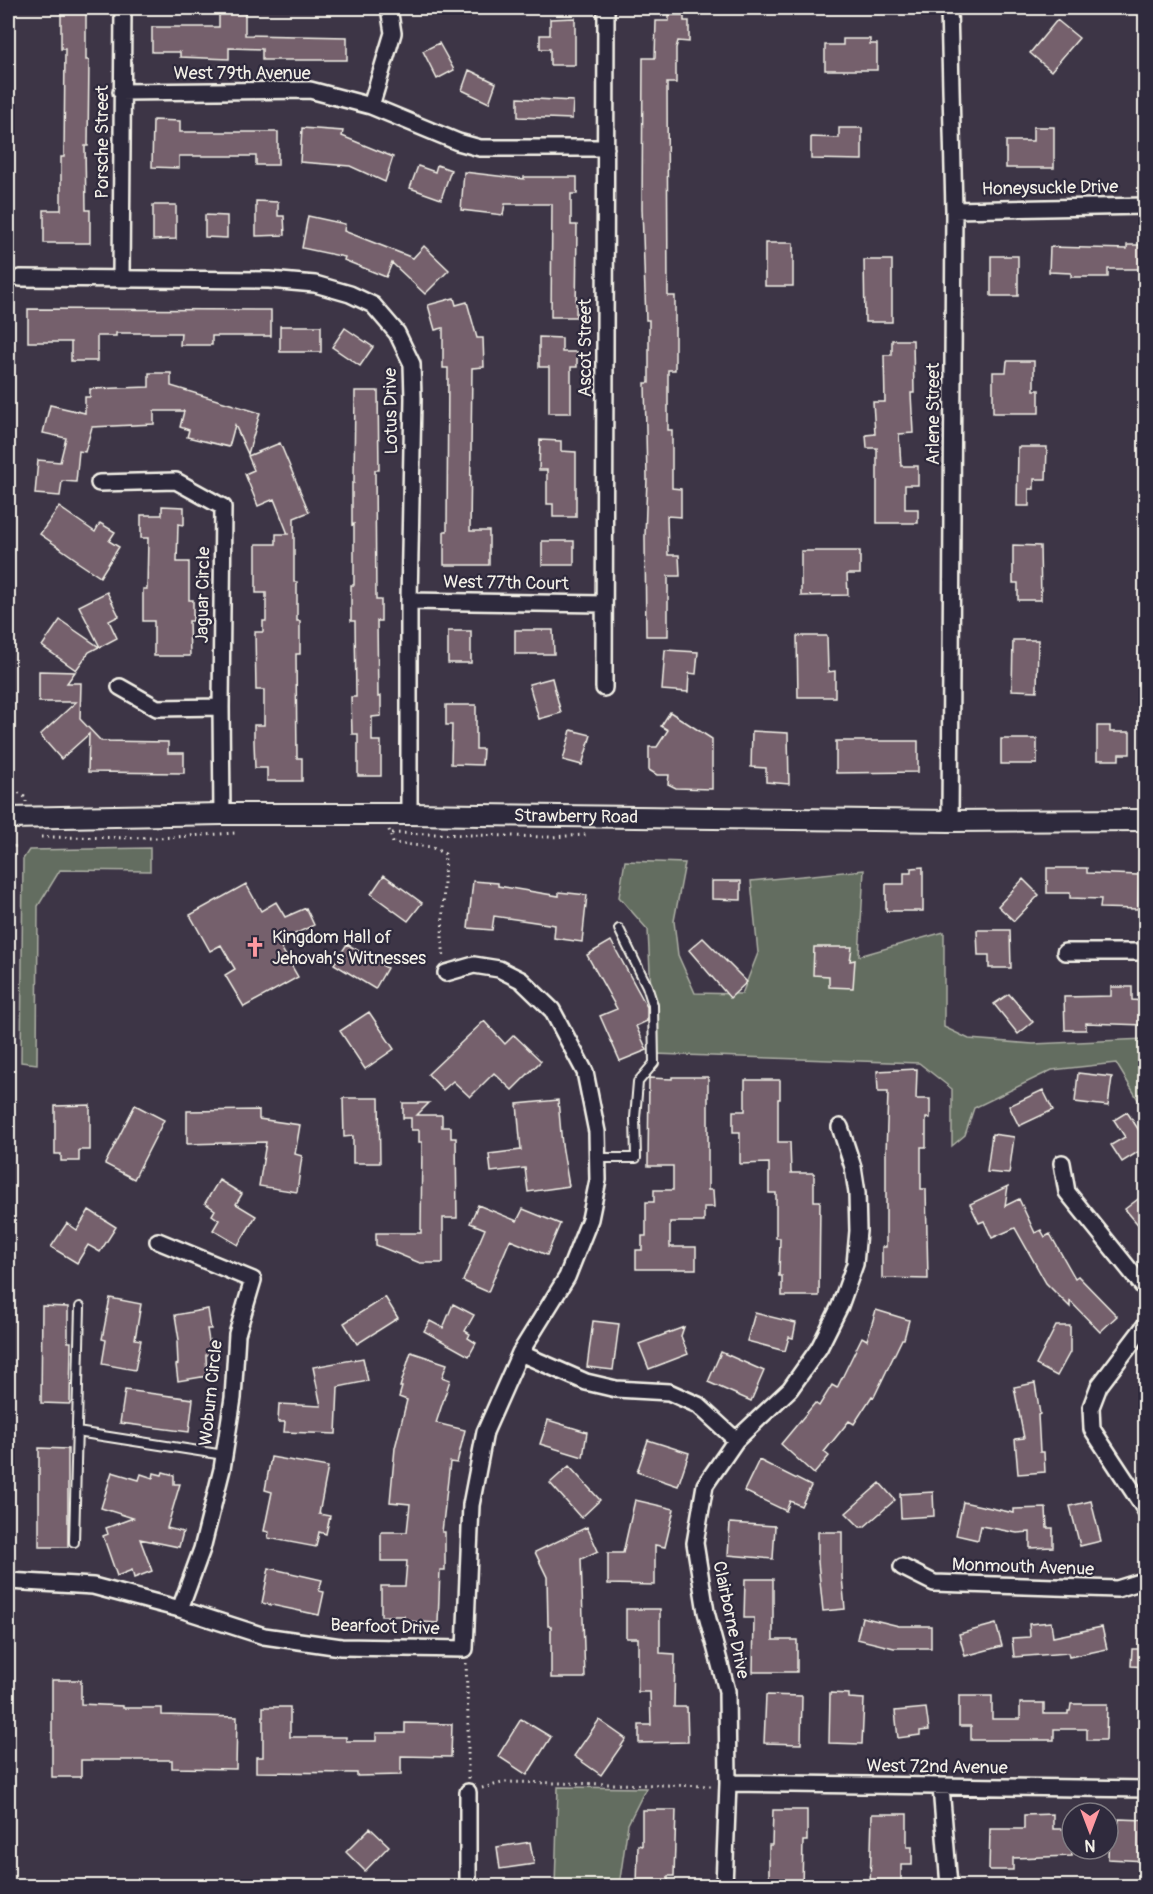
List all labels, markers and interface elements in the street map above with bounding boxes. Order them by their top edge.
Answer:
street label: West 79th Avenue [173,62,311,85]
street label: Porsche Street [91,85,114,199]
street label: Honeysuckle Drive [982,175,1119,201]
street label: Ascot Street [574,298,597,397]
street label: Arlene Street [922,362,945,465]
street label: Lotus Drive [379,367,403,454]
street label: Jaguar Circle [191,546,215,644]
street label: West 77th Court [443,570,570,596]
street label: Strawberry Road [514,804,638,828]
place label: Kingdom Hall of Jehovah’s Witnesses [272,926,426,970]
church icon: Kingdom Hall of Jehovah’s Witnesses [243,935,267,959]
street label: Woburn Circle [194,1339,228,1447]
street label: Monmouth Avenue [952,1553,1095,1581]
street label: Clairborne Drive [707,1559,755,1681]
street label: Bearfoot Drive [330,1614,440,1640]
street label: West 72nd Avenue [866,1754,1008,1780]
north arrow [1060,1801,1120,1861]
text: N [1084,1835,1095,1855]

